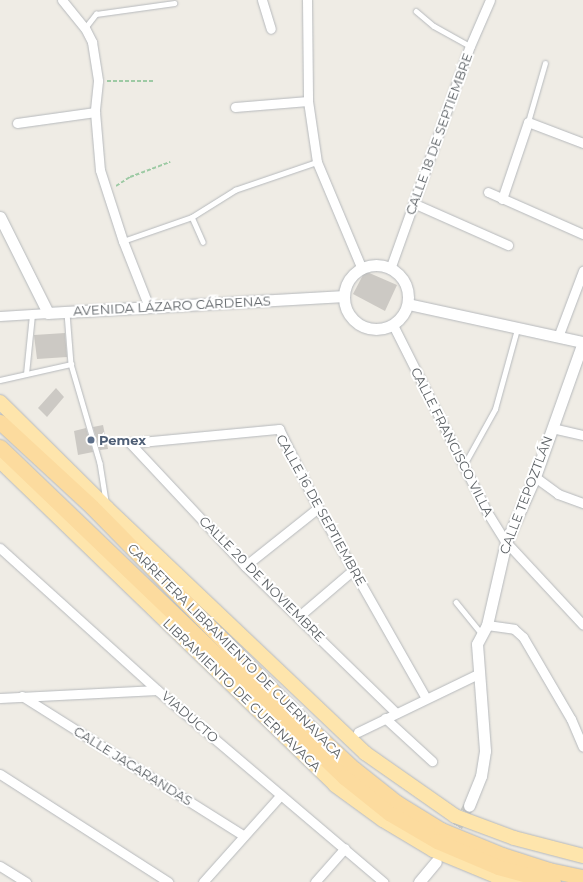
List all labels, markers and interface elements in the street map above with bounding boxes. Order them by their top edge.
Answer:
street label: CALLE 18 DE SEPTIEMBRE [402,51,476,217]
street label: AVENIDA LÁZARO CÁRDENAS [73,293,271,319]
street label: CALLE FRANCISCO VILLA [408,365,496,519]
place label: Pemex [99,432,146,448]
street label: CALLE 16 DE SEPTIEMBRE [273,432,369,588]
street label: CALLE TEPOZTLÁN [496,434,556,556]
marker: Pemex [86,435,96,445]
street label: CALLE 20 DE NOVIEMBRE [196,513,328,645]
street label: CARRETERA LIBRAMIENTO DE CUERNAVACA [124,540,346,762]
street label: LIBRAMIENTO DE CUERNAVACA [160,615,324,775]
street label: VIADUCTO [158,688,222,746]
street label: CALLE JACARANDAS [71,723,195,809]

